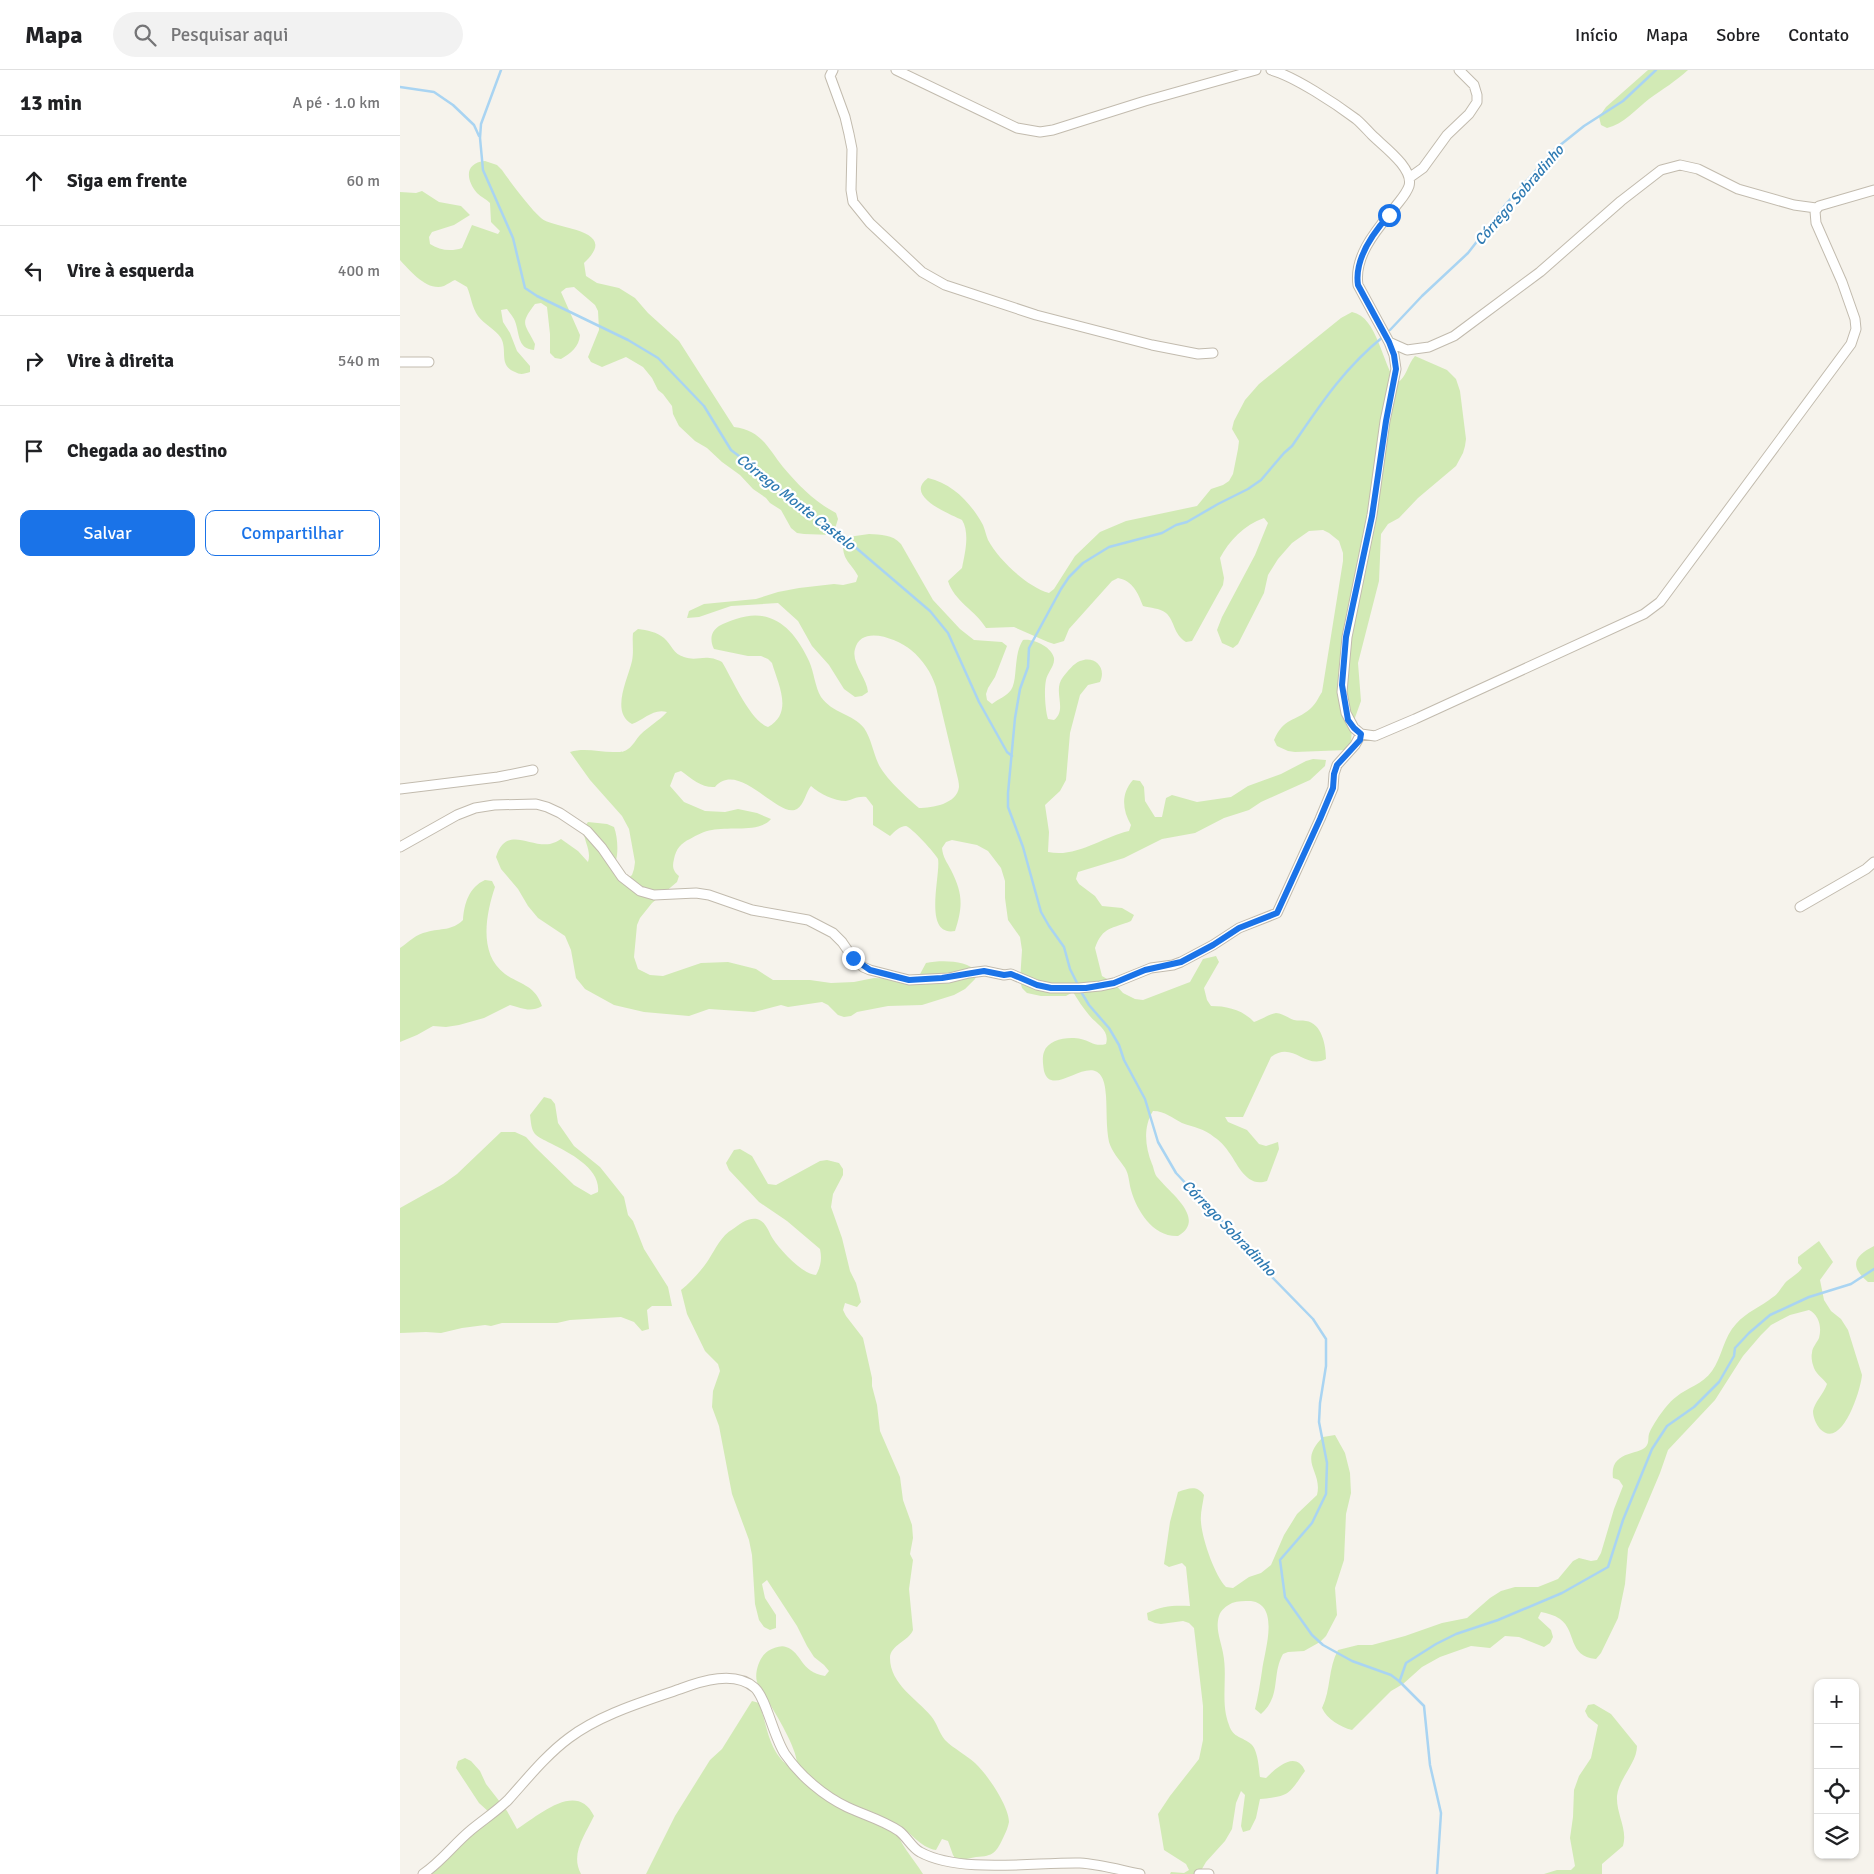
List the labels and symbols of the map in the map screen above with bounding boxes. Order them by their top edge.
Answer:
water label: Córrego Sobradinho [1470,140,1568,249]
route start [1378,204,1401,227]
water label: Córrego Monte Castelo [733,450,860,555]
route end [842,947,865,970]
water label: Córrego Sobradinho [1178,1176,1280,1281]

